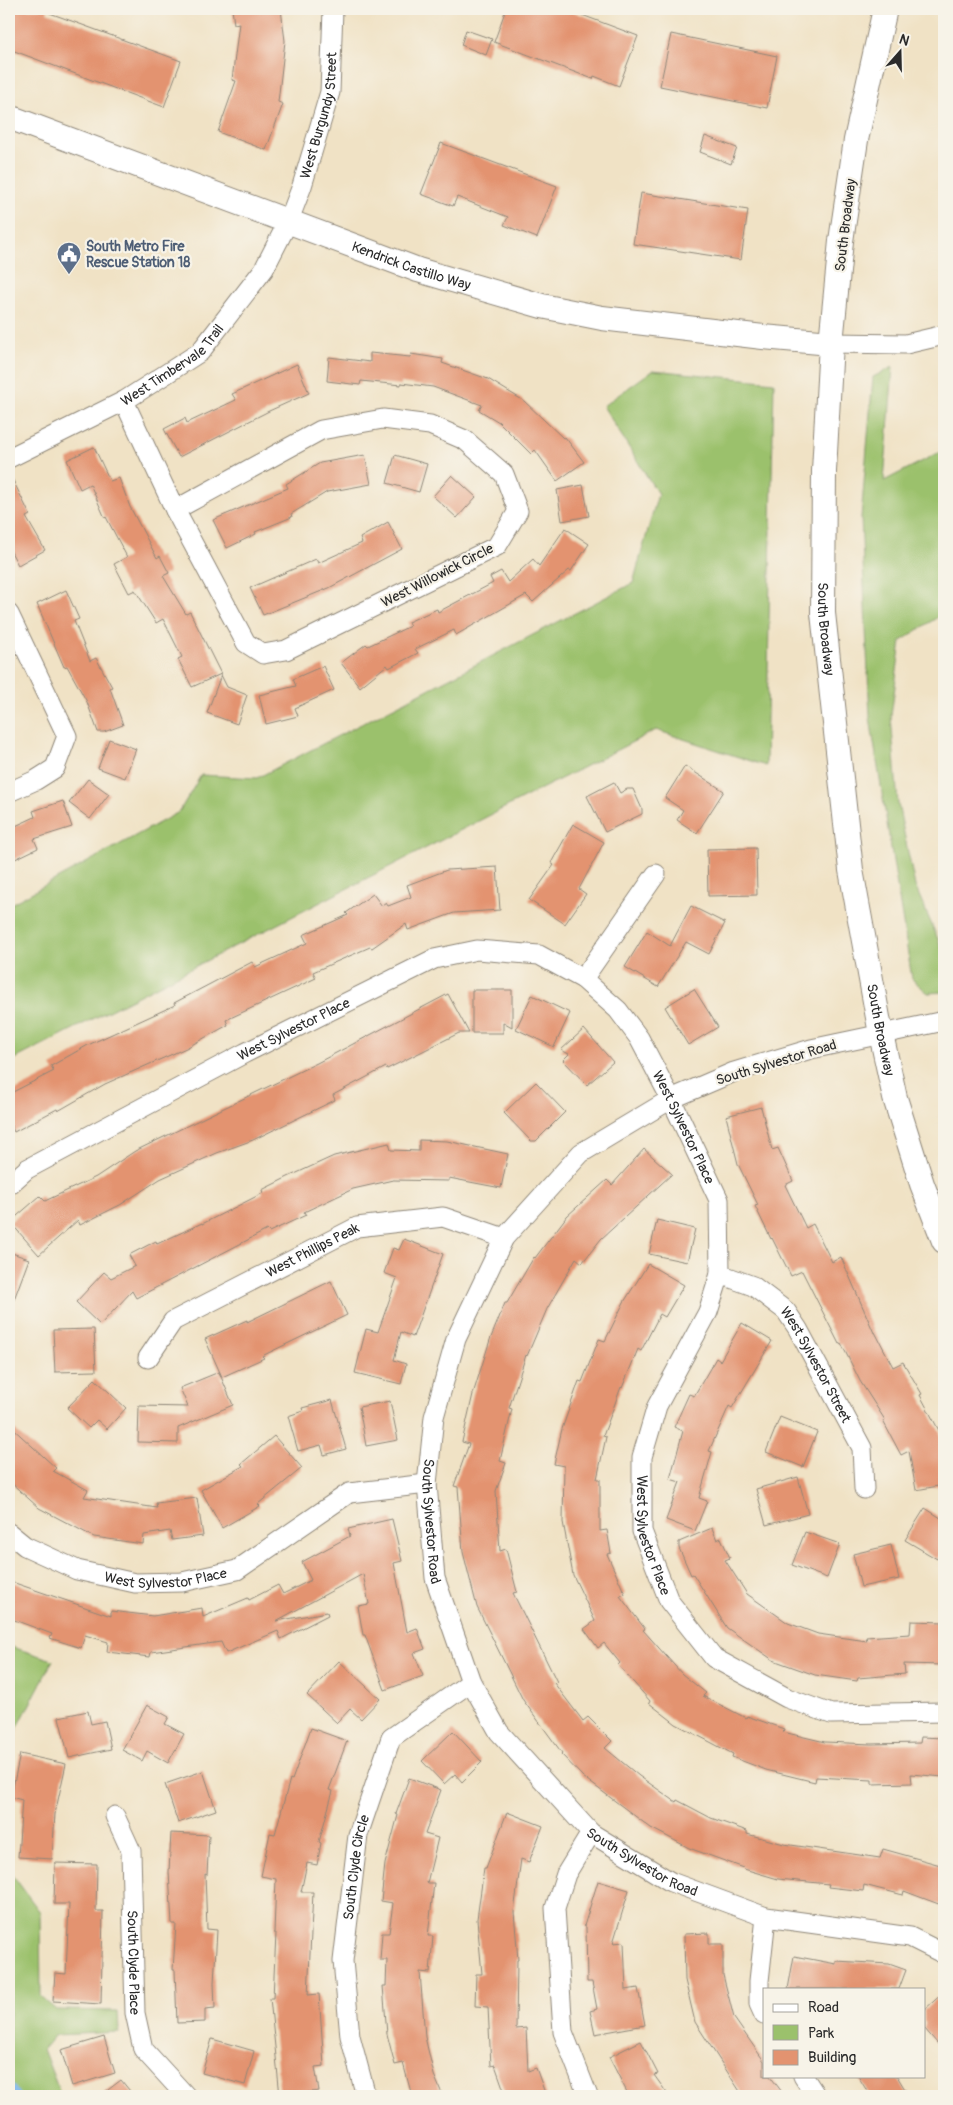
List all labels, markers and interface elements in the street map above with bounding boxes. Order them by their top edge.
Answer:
north arrow [876,28,926,78]
text: N [897,31,912,50]
street label: West Burgundy Street [297,52,340,181]
street label: South Broadway [831,178,860,272]
place label: South Metro Fire Rescue Station 18 [86,238,190,271]
street label: Kendrick Castillo Way [349,238,473,294]
public building icon: South Metro Fire Rescue Station 18 [56,241,82,275]
street label: West Timbervale Trail [118,321,227,410]
street label: West Willowick Circle [378,540,496,611]
street label: South Broadway [814,582,838,676]
street label: South Broadway [863,982,898,1078]
street label: West Sylvestor Place [234,994,353,1065]
street label: South Sylvestor Road [714,1036,839,1089]
street label: West Sylvestor Place [649,1068,718,1187]
street label: West Phillips Peak [263,1219,362,1281]
street label: West Sylvestor Street [777,1304,855,1426]
street label: South Sylvestor Road [418,1458,444,1586]
street label: West Sylvestor Place [633,1475,674,1598]
street label: West Sylvestor Place [103,1564,228,1592]
street label: South Clyde Circle [340,1813,373,1921]
street label: South Sylvestor Road [583,1824,700,1900]
street label: South Clyde Place [123,1910,143,2015]
legend [763,1988,926,2078]
text: Road [808,1998,839,2017]
text: Park [808,2024,835,2043]
text: Building [808,2048,856,2067]

